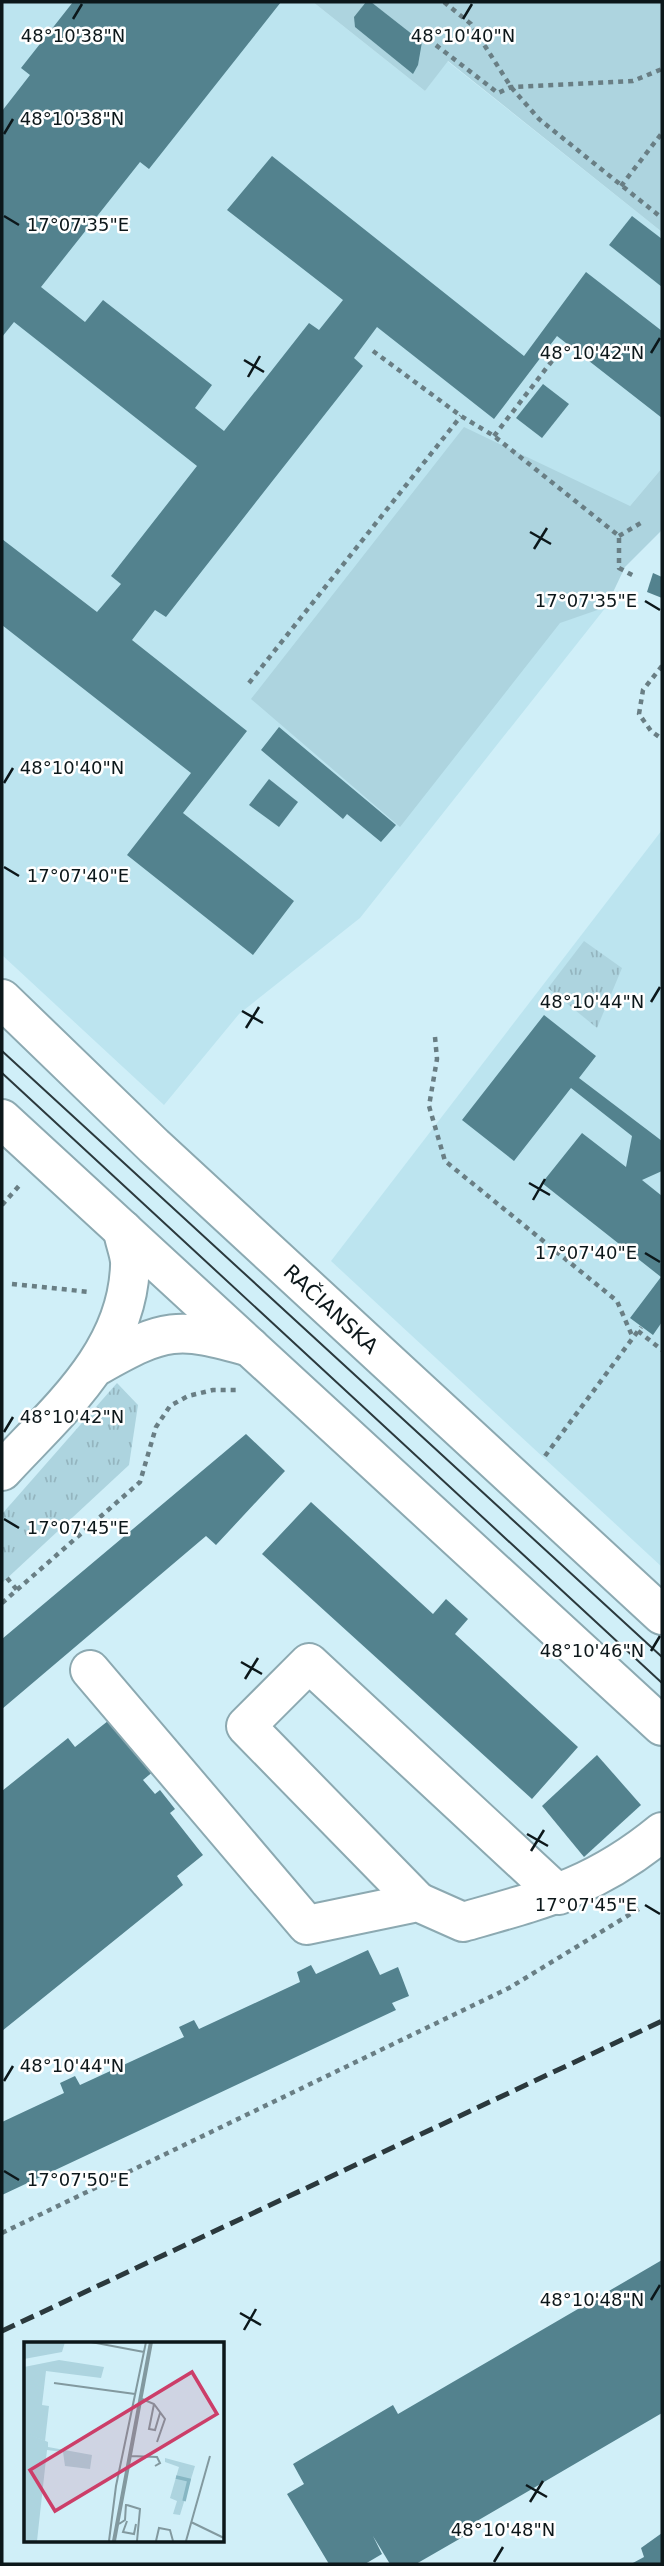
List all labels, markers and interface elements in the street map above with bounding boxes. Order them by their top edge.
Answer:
text: 48°10'38"N [21,25,125,46]
text: 48°10'40"N [411,25,515,46]
text: 48°10'38"N [20,108,124,129]
text: 17°07'35"E [27,214,129,235]
text: 48°10'42"N [540,342,644,363]
text: 17°07'35"E [535,590,637,611]
text: 48°10'40"N [20,757,124,778]
text: 17°07'40"E [27,865,129,886]
text: 48°10'44"N [540,991,644,1012]
text: 17°07'40"E [535,1242,637,1263]
street label: RAČIANSKA [279,1260,383,1359]
text: 48°10'42"N [20,1406,124,1427]
text: 17°07'45"E [27,1517,129,1538]
text: 48°10'46"N [540,1640,644,1661]
text: 17°07'45"E [535,1894,637,1915]
text: 48°10'44"N [20,2055,124,2076]
text: 17°07'50"E [27,2169,129,2190]
text: 48°10'48"N [540,2289,644,2310]
inset map [24,2342,224,2542]
text: 48°10'48"N [451,2519,555,2540]

